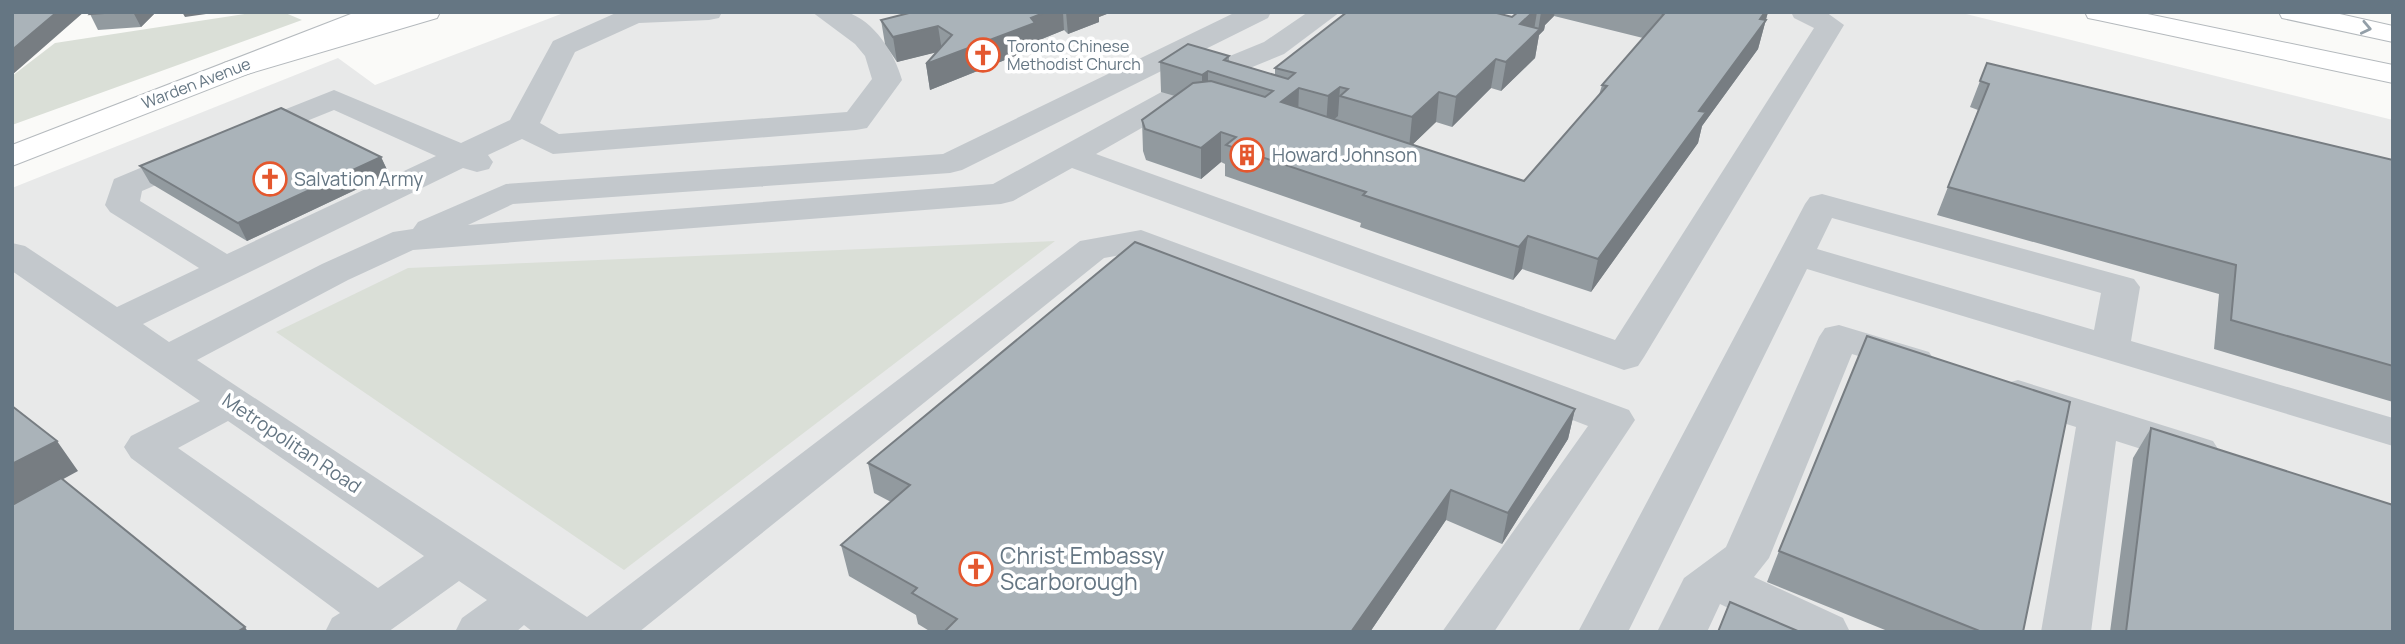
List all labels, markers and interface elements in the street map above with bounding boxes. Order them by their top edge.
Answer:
one-way arrow [2360,19,2372,34]
place label: Toronto Chinese Methodist Church [1007,35,1141,75]
church icon: Toronto Chinese Methodist Church [964,36,1002,74]
street label: Warden Avenue [138,52,254,114]
building icon: Howard Johnson [1228,136,1266,174]
place label: Howard Johnson [1272,142,1417,168]
church icon: Salvation Army [251,160,289,198]
place label: Salvation Army [294,166,423,192]
street label: Metropolitan Road [217,387,367,499]
place label: Christ Embassy Scarborough [1000,539,1165,597]
church icon: Christ Embassy Scarborough [957,550,995,588]

